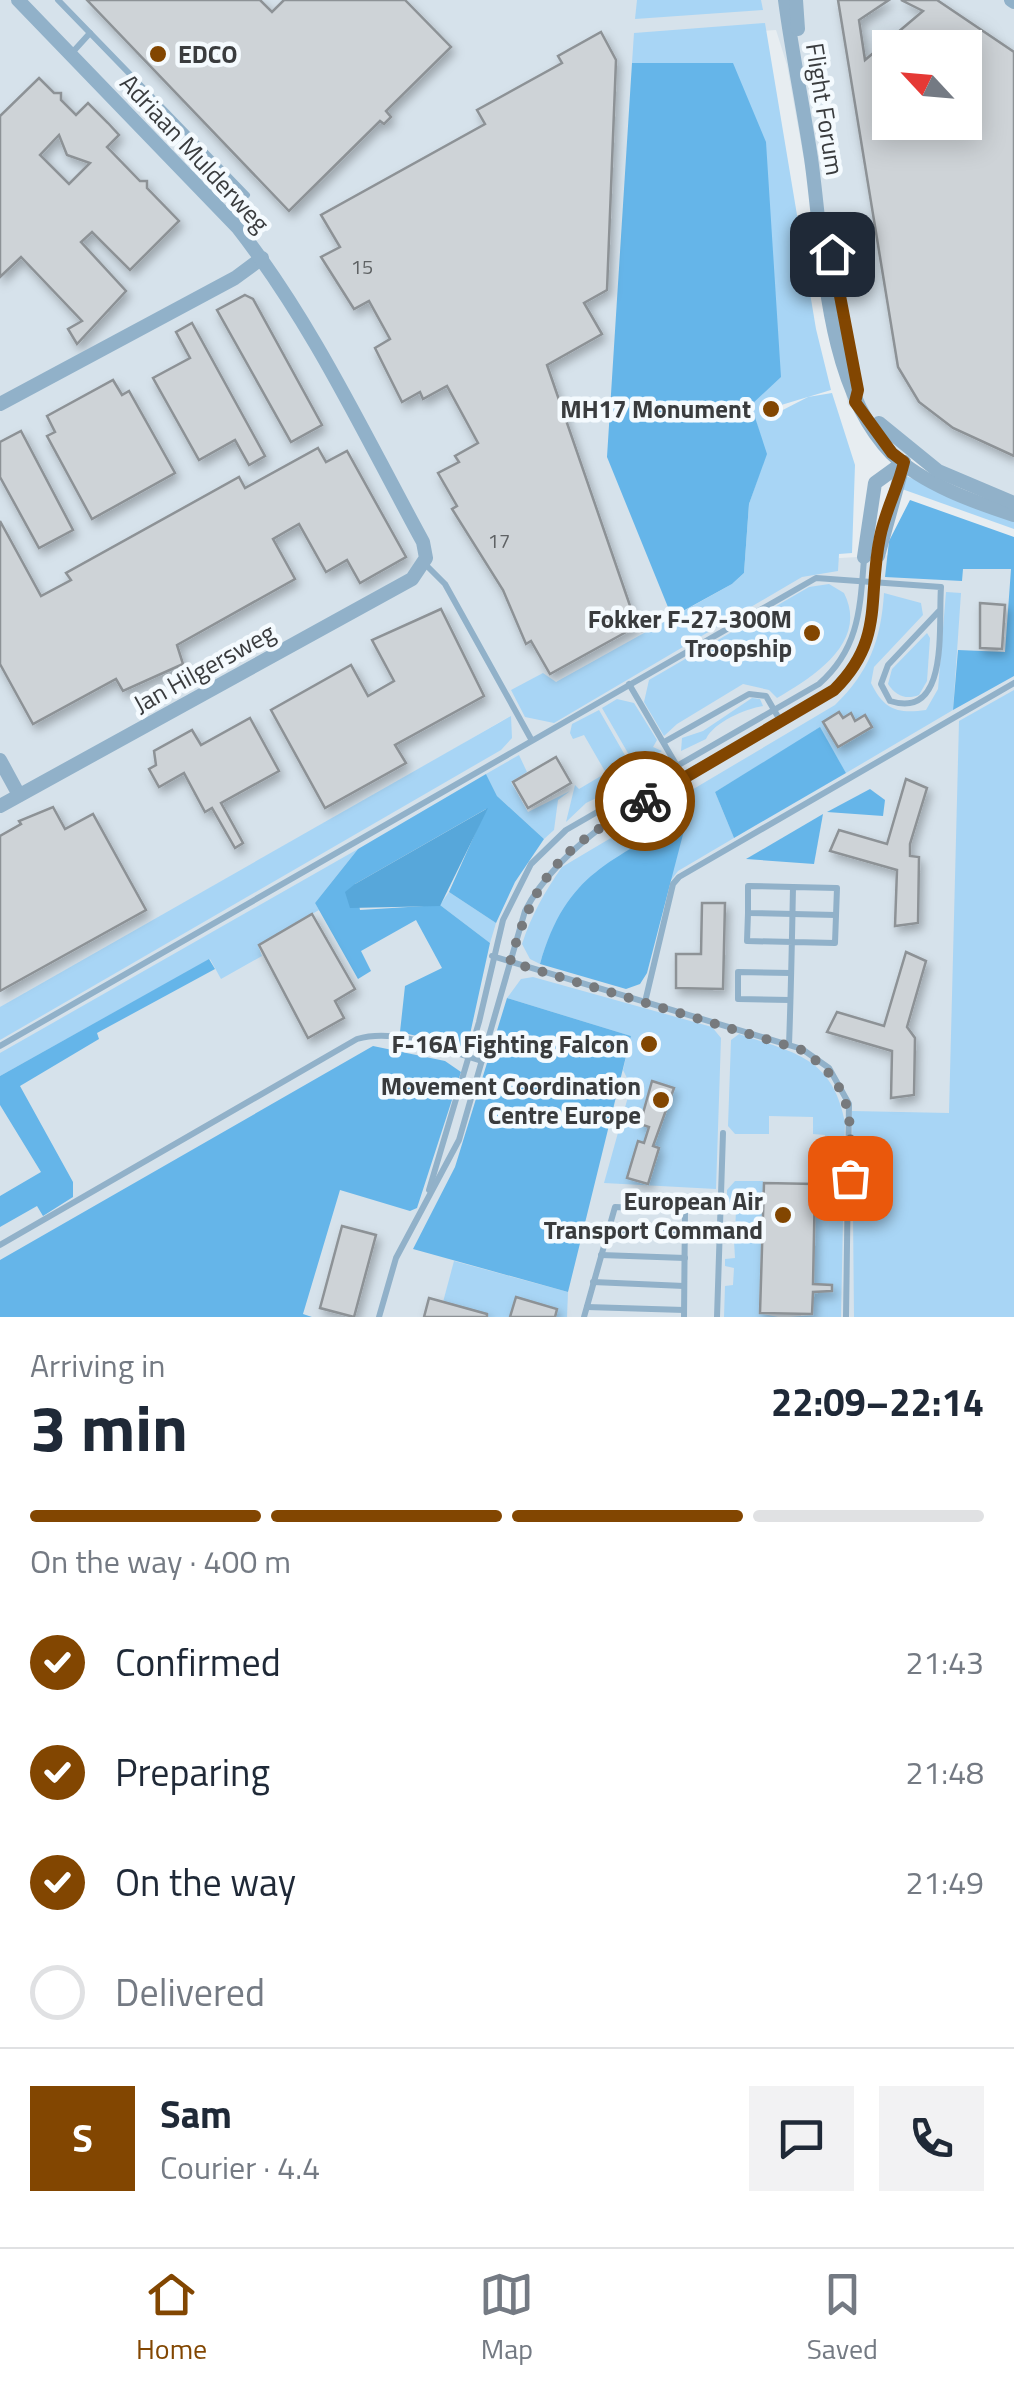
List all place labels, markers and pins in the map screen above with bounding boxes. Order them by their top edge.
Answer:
place label: EDCO [178,35,238,73]
marker: EDCO [147,43,169,65]
pin [790,212,875,297]
place label: MH17 Monument [560,390,751,428]
marker: MH17 Monument [760,398,782,420]
place label: Fokker F-27-300M Troopship [588,600,792,667]
marker: Fokker F-27-300M Troopship [801,622,823,644]
place label: F-16A Fighting Falcon [392,1025,629,1063]
marker: F-16A Fighting Falcon [638,1033,660,1055]
place label: Movement Coordination Centre Europe [381,1067,641,1134]
marker: Movement Coordination Centre Europe [650,1089,672,1111]
pin [808,1136,893,1221]
place label: European Air Transport Command [544,1182,763,1249]
marker: European Air Transport Command [772,1204,794,1226]

